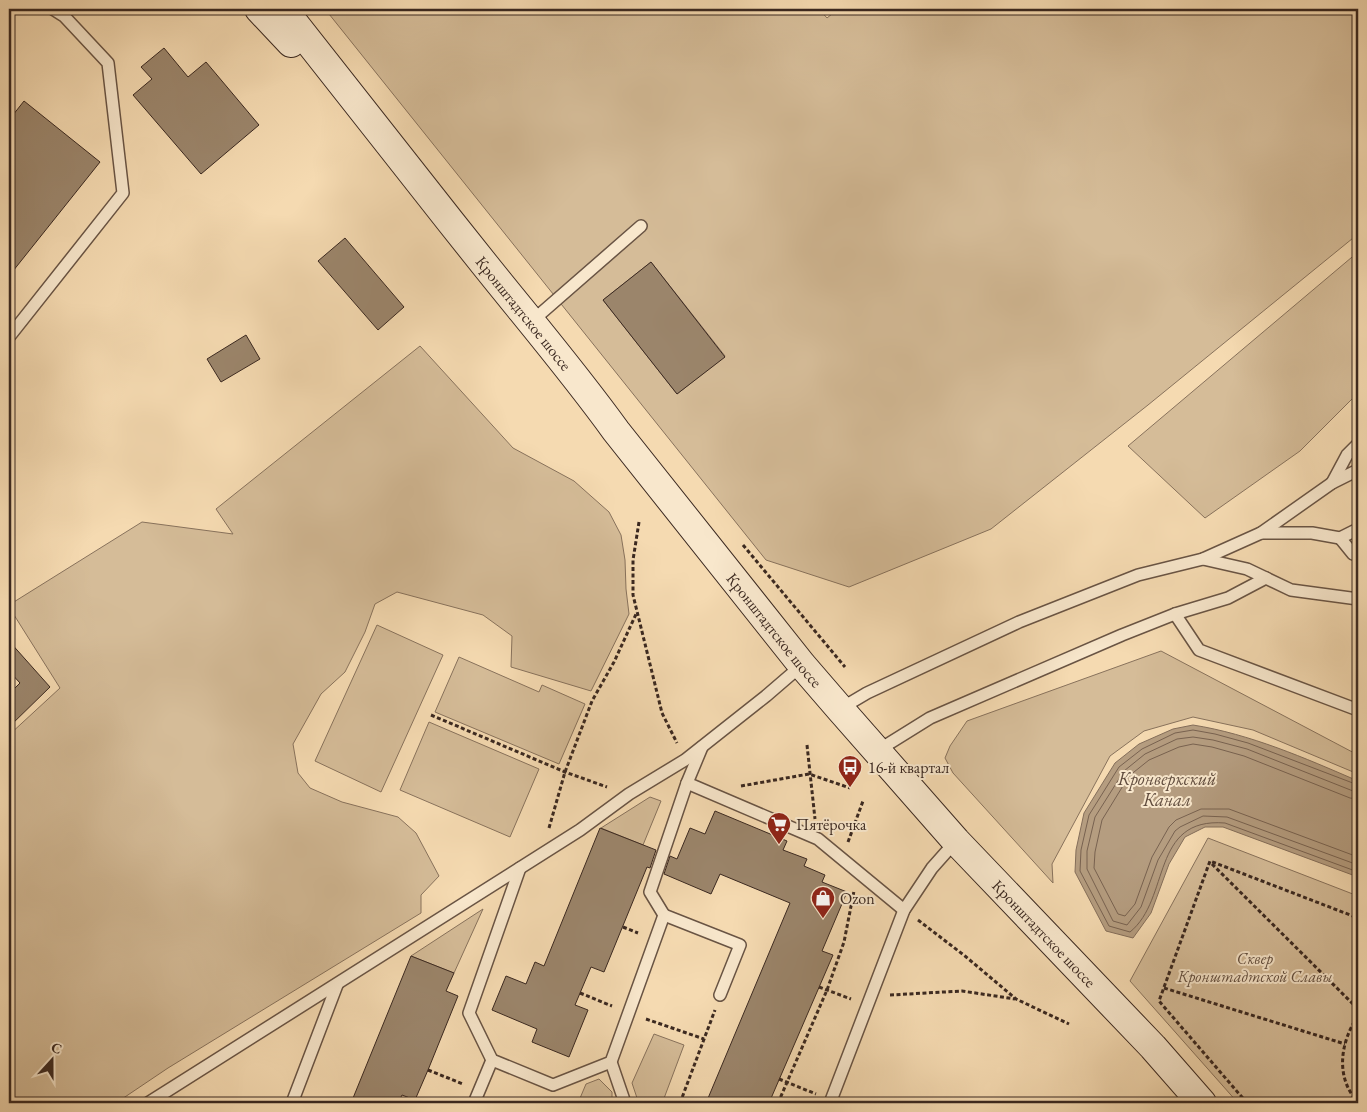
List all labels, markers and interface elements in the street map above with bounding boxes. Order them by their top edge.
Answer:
street label: Кронштадтское шоссе [471,251,577,375]
street label: Кронштадтское шоссе [722,568,827,692]
bus stop icon: 16-й квартал [837,754,863,788]
place label: 16-й квартал [868,757,949,778]
water label: Кронверкский Канал [1117,767,1216,811]
supermarket icon: Пятёрочка [766,811,792,845]
place label: Пятёрочка [796,814,867,835]
street label: Кронштадтское шоссе [988,875,1101,992]
shop icon: Ozon [810,885,836,919]
place label: Ozon [840,888,875,909]
park label: Сквер Кронштадтской Славы [1176,948,1333,987]
north arrow [28,1034,78,1084]
text: С [49,1038,65,1058]

